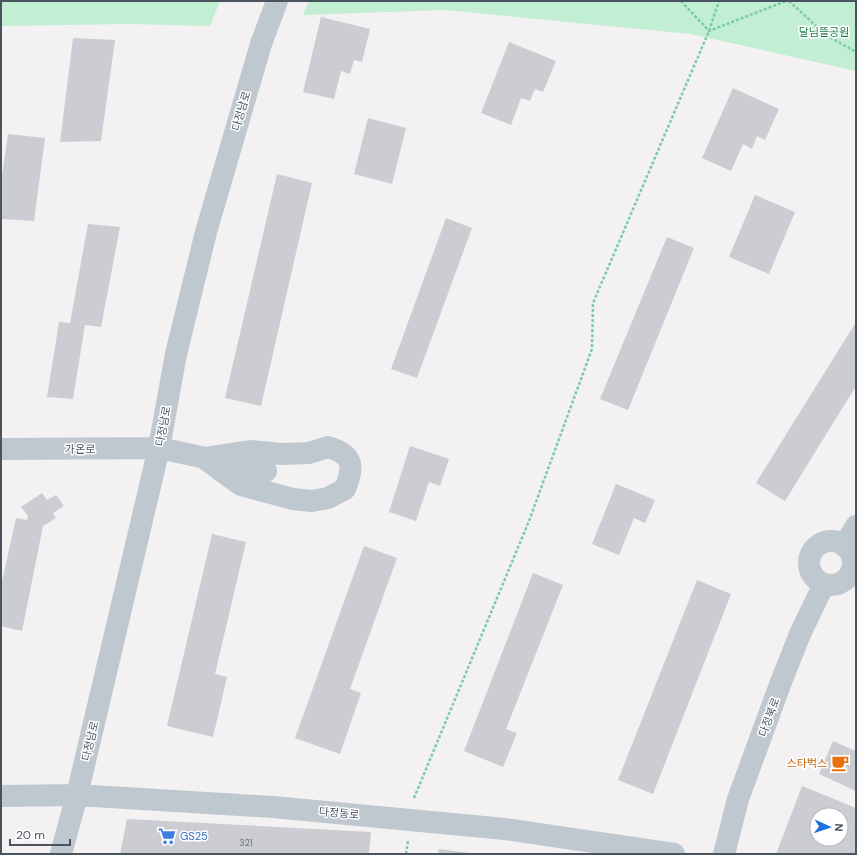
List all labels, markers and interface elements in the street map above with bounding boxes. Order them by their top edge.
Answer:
park label: 달님뜰공원 [799,25,849,39]
street label: 다정남로 [229,90,253,132]
street label: 다정남로 [152,405,174,447]
street label: 가온로 [65,442,95,456]
street label: 다정북로 [755,696,783,738]
street label: 다정남로 [79,720,101,762]
cafe icon: 스타벅스 [830,753,850,773]
place label: 스타벅스 [787,756,827,770]
street label: 다정동로 [318,804,360,822]
north arrow [809,807,849,847]
scale bar [10,821,70,847]
text: N [832,823,846,832]
supermarket icon: GS25 [157,826,177,846]
text: 20 m [16,827,45,843]
place label: GS25 [180,829,208,843]
house number: 321 [239,837,253,849]

